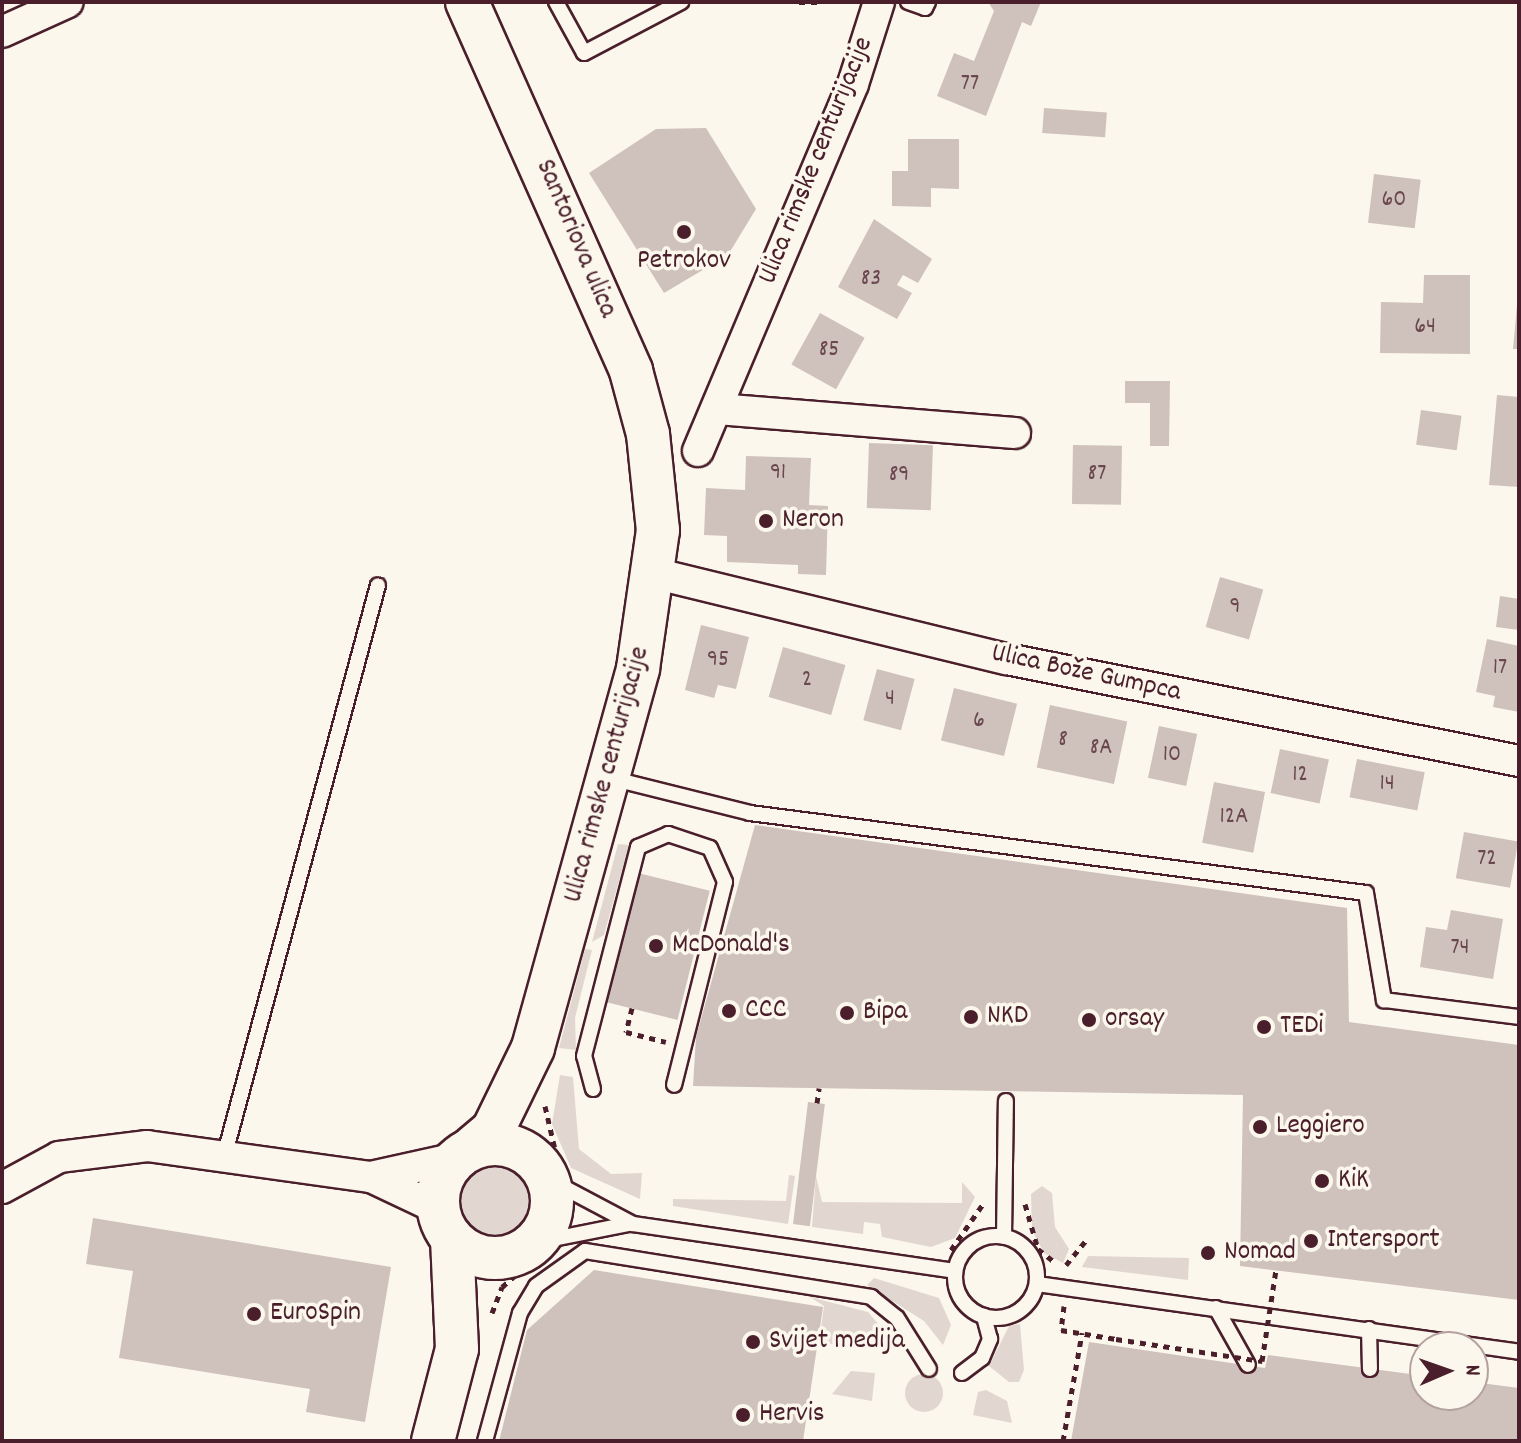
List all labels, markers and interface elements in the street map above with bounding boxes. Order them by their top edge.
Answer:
street label: Ulica rimske centurijacije [752,32,882,290]
house number: 77 [961,71,979,99]
street label: Santoriova ulica [527,155,623,323]
house number: 60 [1382,187,1406,215]
marker: Petrokov [675,223,693,241]
place label: Petrokov [637,245,731,279]
house number: 83 [861,266,881,294]
house number: 64 [1414,314,1436,342]
house number: 85 [819,337,839,365]
house number: 91 [770,460,786,488]
house number: 87 [1088,461,1106,489]
house number: 89 [889,462,909,490]
place label: Neron [782,504,844,538]
marker: Neron [757,512,775,530]
house number: 9 [1230,594,1240,622]
street label: Ulica Bože Gumpca [988,638,1184,710]
street label: Ulica rimske centurijacije [558,643,658,907]
house number: 95 [707,647,729,675]
house number: 17 [1493,655,1507,683]
house number: 2 [802,667,812,695]
house number: 4 [885,686,895,714]
house number: 6 [973,708,985,736]
house number: 8 [1058,727,1068,755]
house number: 8A [1090,735,1112,763]
house number: 10 [1163,742,1181,770]
house number: 12 [1292,762,1308,790]
house number: 14 [1379,771,1395,799]
house number: 12A [1220,804,1248,832]
house number: 72 [1477,846,1497,874]
place label: McDonald's [672,929,790,963]
house number: 74 [1450,935,1470,963]
marker: McDonald's [647,937,665,955]
place label: CCC [745,994,786,1028]
place label: Bipa [863,996,907,1030]
place label: NKD [987,1000,1028,1034]
marker: CCC [720,1002,738,1020]
place label: orsay [1105,1003,1164,1037]
marker: Bipa [838,1004,856,1022]
marker: NKD [962,1008,980,1026]
place label: TEDi [1280,1010,1323,1044]
marker: orsay [1080,1011,1098,1029]
marker: TEDi [1255,1018,1273,1036]
place label: Leggiero [1276,1110,1365,1144]
marker: Leggiero [1251,1118,1269,1136]
place label: KiK [1338,1164,1369,1198]
marker: KiK [1313,1172,1331,1190]
place label: Intersport [1327,1224,1440,1258]
marker: Intersport [1302,1232,1320,1250]
place label: Nomad [1224,1236,1296,1270]
marker: Nomad [1199,1244,1217,1262]
place label: EuroSpin [270,1297,361,1331]
marker: EuroSpin [245,1305,263,1323]
place label: Svijet medija [769,1325,905,1359]
north arrow [1409,1331,1489,1411]
marker: Svijet medija [744,1333,762,1351]
text: N [1456,1364,1487,1376]
place label: Hervis [759,1398,825,1432]
marker: Hervis [734,1406,752,1424]

